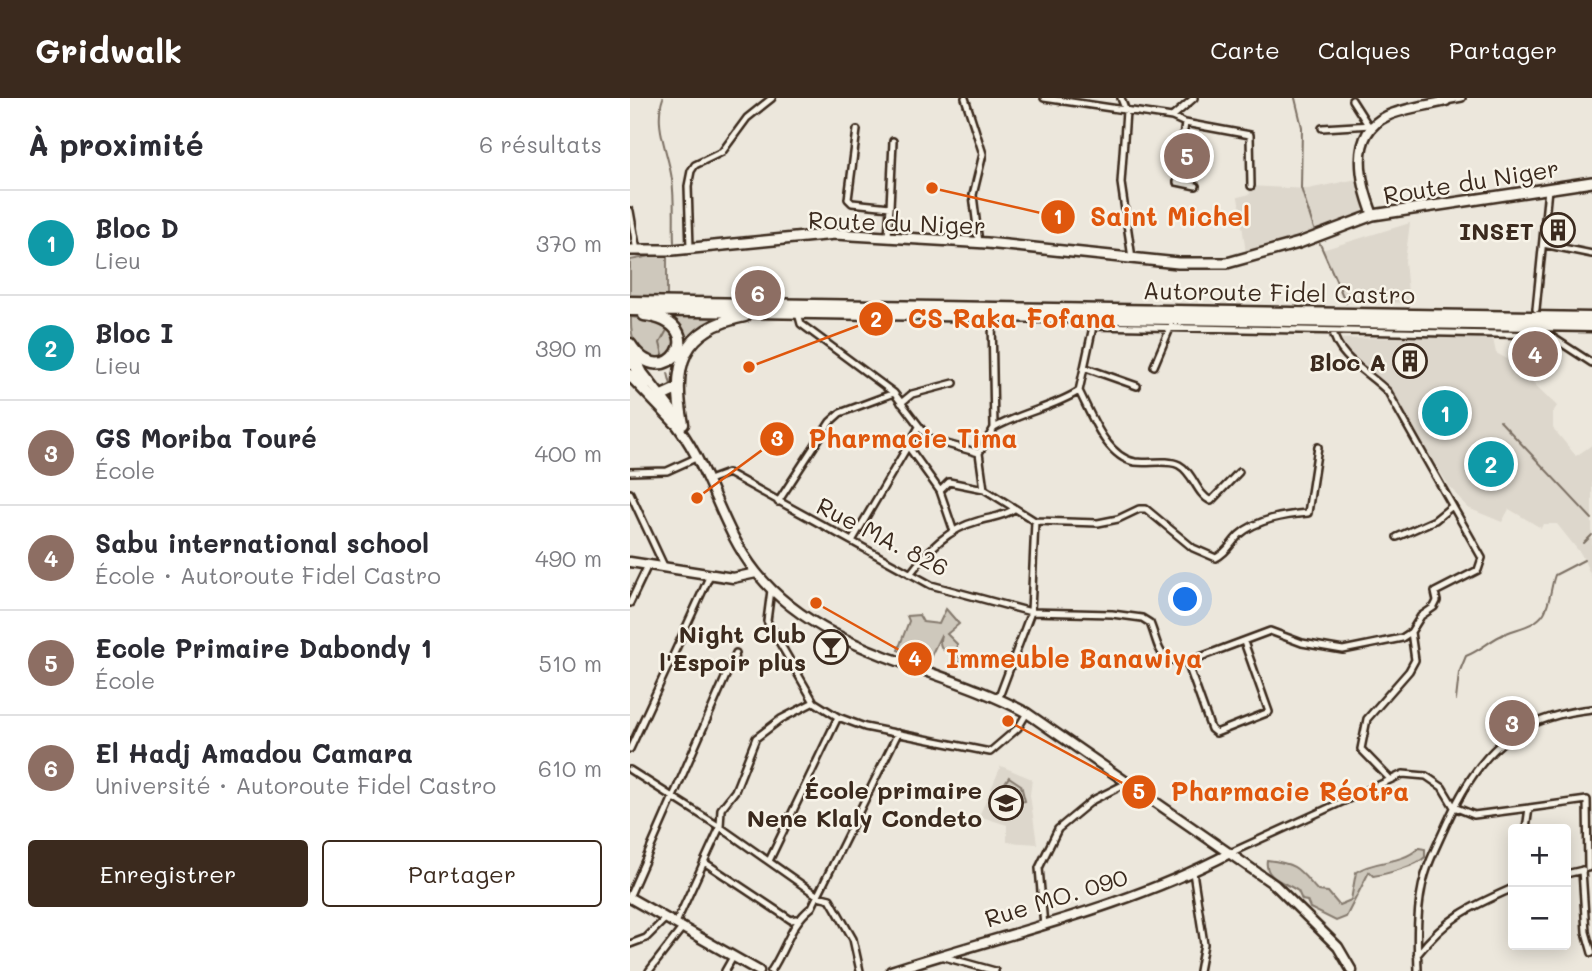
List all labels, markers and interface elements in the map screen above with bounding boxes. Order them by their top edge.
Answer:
text: Gridwalk [35,28,182,71]
text: Carte [1210,34,1280,65]
text: Calques [1318,34,1411,65]
text: Partager [1449,34,1557,65]
text: À proximité [28,124,204,164]
text: 6 résultats [479,129,602,159]
pin: 5 [1164,130,1210,182]
street label: Route du Niger [1381,152,1561,210]
callout: Saint Michel [1041,193,1264,240]
text: Saint Michel [1090,199,1250,233]
text: 1 [1053,202,1063,229]
street label: Route du Niger [808,203,986,241]
text: Bloc D [95,211,179,245]
building icon: INSET [1539,211,1577,249]
place label: INSET [1459,215,1534,246]
text: 1 [46,228,56,258]
text: 370 m [536,228,602,258]
text: Lieu [95,245,141,275]
pin: 6 [735,267,781,319]
street label: Autoroute Fidel Castro [1143,274,1415,310]
callout: CS Raka Fofana [859,296,1130,343]
text: CS Raka Fofana [908,301,1116,335]
text: 2 [870,305,882,332]
text: Bloc I [95,316,174,350]
pin: 4 [1512,328,1558,380]
text: 2 [45,333,57,363]
text: 390 m [535,333,602,363]
building icon: Bloc A [1391,342,1429,380]
place label: Bloc A [1309,346,1386,377]
text: Lieu [95,350,141,380]
pin: 1 [1422,387,1468,439]
callout: Pharmacie Tima [759,415,1031,462]
text: GS Moriba Touré [95,421,317,455]
text: Pharmacie Tima [809,421,1017,455]
text: 3 [771,424,783,451]
text: 3 [44,438,58,468]
text: 400 m [534,438,602,468]
pin: 2 [1468,438,1514,490]
text: École [95,455,155,485]
street label: Rue MA. 826 [812,490,954,582]
text: Sabu international school [95,526,429,560]
text: 4 [44,543,58,573]
text: 490 m [535,543,602,573]
text: École · Autoroute Fidel Castro [95,560,441,590]
your location [1168,582,1202,616]
place label: Night Club l'Espoir plus [659,618,806,677]
bar icon: Night Club l'Espoir plus [812,628,850,666]
text: Ecole Primaire Dabondy 1 [95,631,432,665]
callout: Immeuble Banawiya [897,635,1217,682]
text: Immeuble Banawiya [946,641,1202,675]
text: 4 [908,644,922,671]
text: 5 [44,648,58,678]
text: 510 m [538,648,602,678]
text: École [95,665,155,695]
pin: 3 [1489,697,1535,749]
text: El Hadj Amadou Camara [95,736,413,770]
text: 6 [44,753,58,783]
text: 610 m [538,753,602,783]
callout: Pharmacie Réotra [1121,768,1423,815]
text: Université · Autoroute Fidel Castro [95,770,496,800]
place label: École primaire Nene Klaly Condeto [747,774,982,833]
text: Pharmacie Réotra [1171,774,1409,808]
text: 5 [1133,777,1145,804]
school or university icon: École primaire Nene Klaly Condeto [987,784,1025,822]
map controls [1508,824,1571,950]
button: + [1508,824,1571,887]
button: Enregistrer [28,840,308,907]
button: Partager [322,840,602,907]
street label: Rue MO. 090 [981,861,1131,933]
button: − [1508,887,1571,950]

